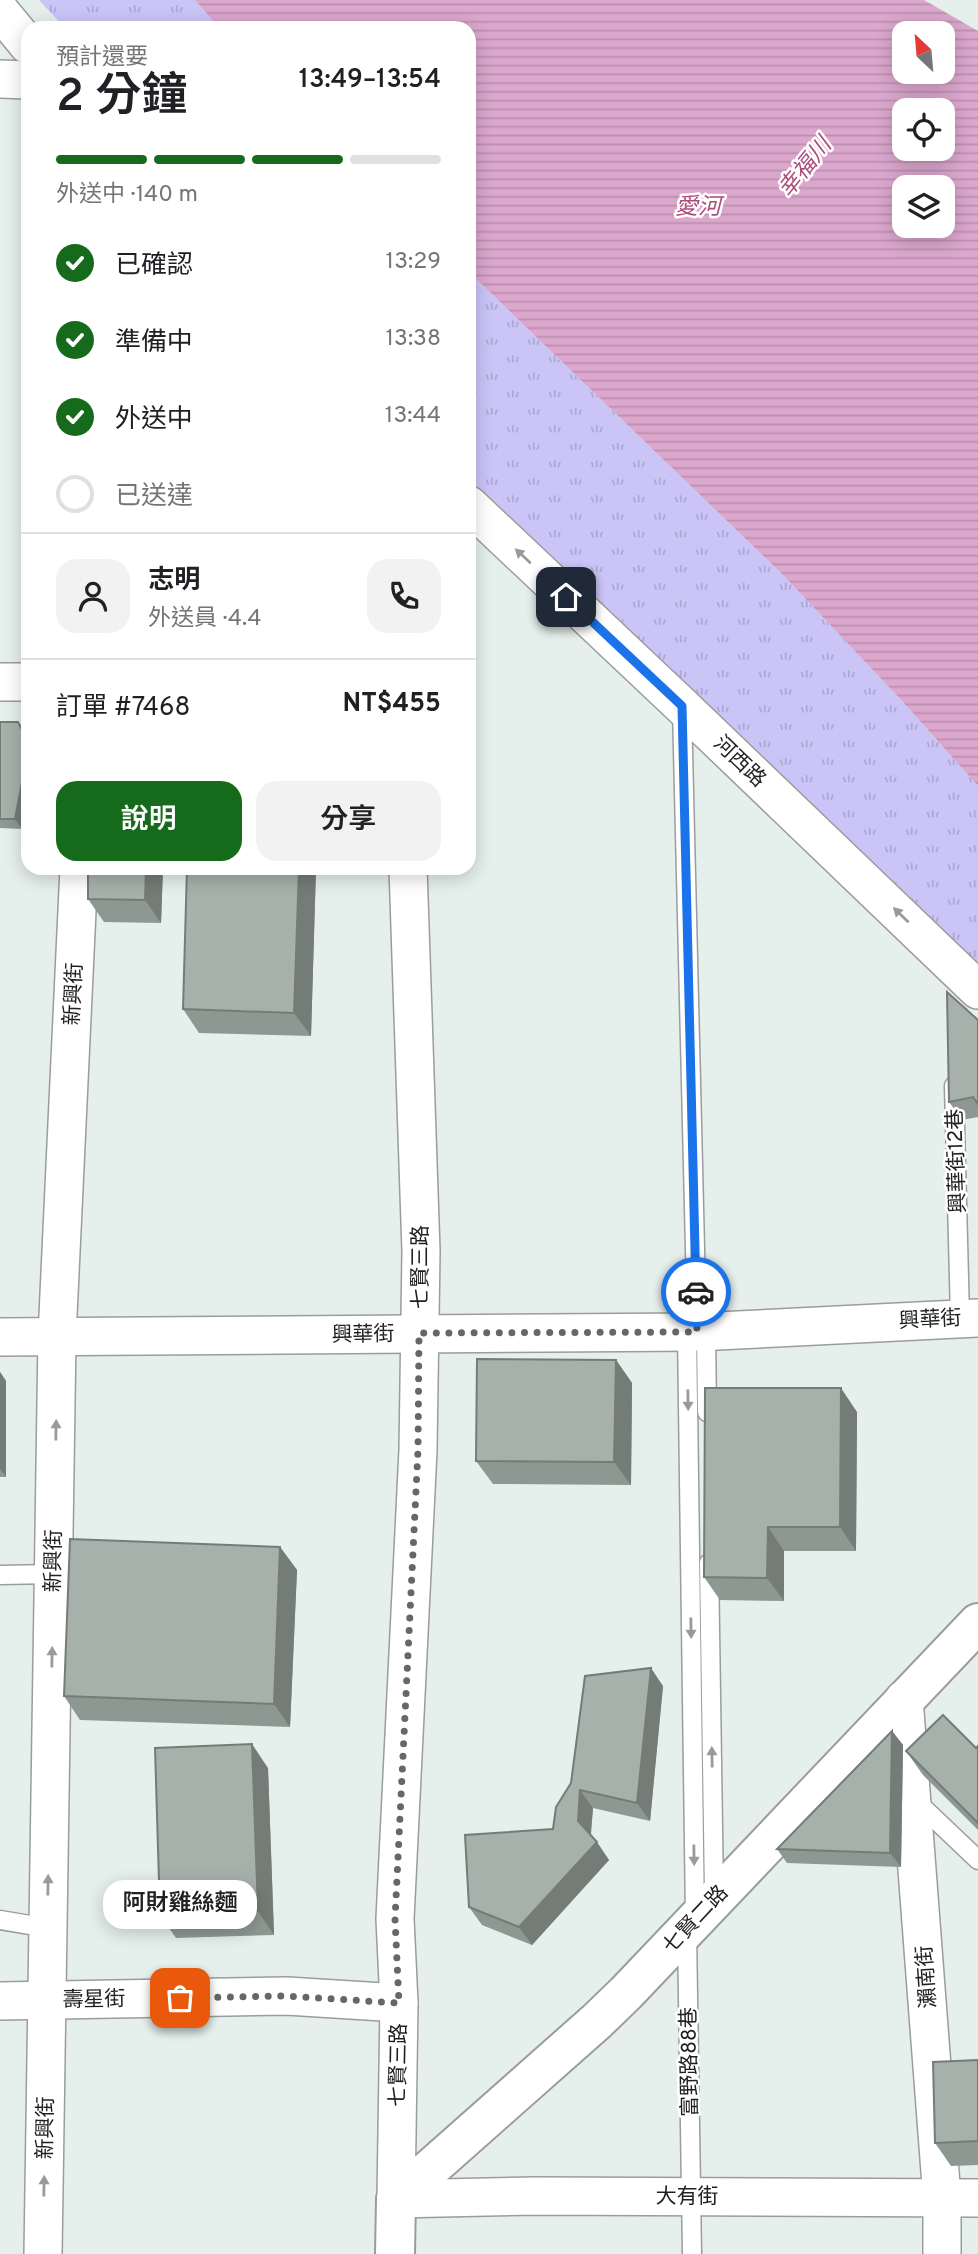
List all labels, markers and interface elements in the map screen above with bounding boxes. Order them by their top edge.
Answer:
north arrow [892,21,956,84]
map controls [892,21,955,238]
text: 預計還要 [56,44,148,73]
text: 13:49–13:54 [299,64,441,97]
text: 2 分鐘 [56,69,187,128]
button: locate [892,98,955,161]
water label: 幸福川 [773,130,841,205]
button: layers [892,175,955,238]
text: 外送中 · 140 m [56,181,198,210]
water label: 愛河 [675,194,725,223]
icon: check [56,244,94,282]
text: 13:29 [386,248,441,277]
text: 已確認 [115,250,193,283]
icon: check [56,321,94,359]
text: 13:38 [386,325,441,354]
text: 準備中 [115,327,193,360]
icon: check [56,398,94,436]
text: 13:44 [385,402,441,431]
text: 外送中 [115,404,193,437]
text: 已送達 [115,481,193,514]
one-way arrow [514,548,532,564]
button: person [56,559,130,633]
button: phone [367,559,441,633]
text: 志明 [148,565,200,598]
pin [536,567,596,627]
icon: home [547,578,585,616]
text: 外送員 · 4.4 [148,605,262,634]
text: NT$455 [343,688,441,721]
text: 訂單 #7468 [56,692,190,725]
street label: 河西路 [707,730,771,794]
button: 說明 [56,781,242,861]
button: 分享 [256,781,441,861]
one-way arrow [893,908,910,924]
street label: 新興街 [59,962,90,1026]
street label: 興華街12巷 [942,1108,973,1214]
street label: 七賢三路 [408,1225,435,1309]
courier [661,1257,731,1327]
icon: car [677,1273,715,1311]
street label: 興華街 [898,1305,962,1336]
street label: 興華街 [331,1321,395,1350]
one-way arrow [682,1390,694,1412]
one-way arrow [50,1419,61,1441]
street label: 新興街 [40,1529,69,1593]
one-way arrow [685,1617,697,1639]
one-way arrow [46,1646,58,1668]
one-way arrow [706,1746,718,1768]
one-way arrow [688,1845,700,1867]
one-way arrow [42,1874,54,1896]
callout: 阿財雞絲麵 [103,1879,257,1928]
street label: 七賢二路 [658,1880,735,1960]
text: 阿財雞絲麵 [123,1890,238,1919]
street label: 瀨南街 [912,1945,943,2009]
pin [150,1968,210,2028]
icon: bag [161,1979,199,2017]
street label: 壽星街 [62,1986,126,2015]
street label: 富野路88巷 [676,2007,705,2117]
street label: 七賢三路 [385,2023,414,2107]
street label: 新興街 [32,2096,61,2160]
one-way arrow [38,2175,50,2197]
street label: 大有街 [656,2184,719,2211]

